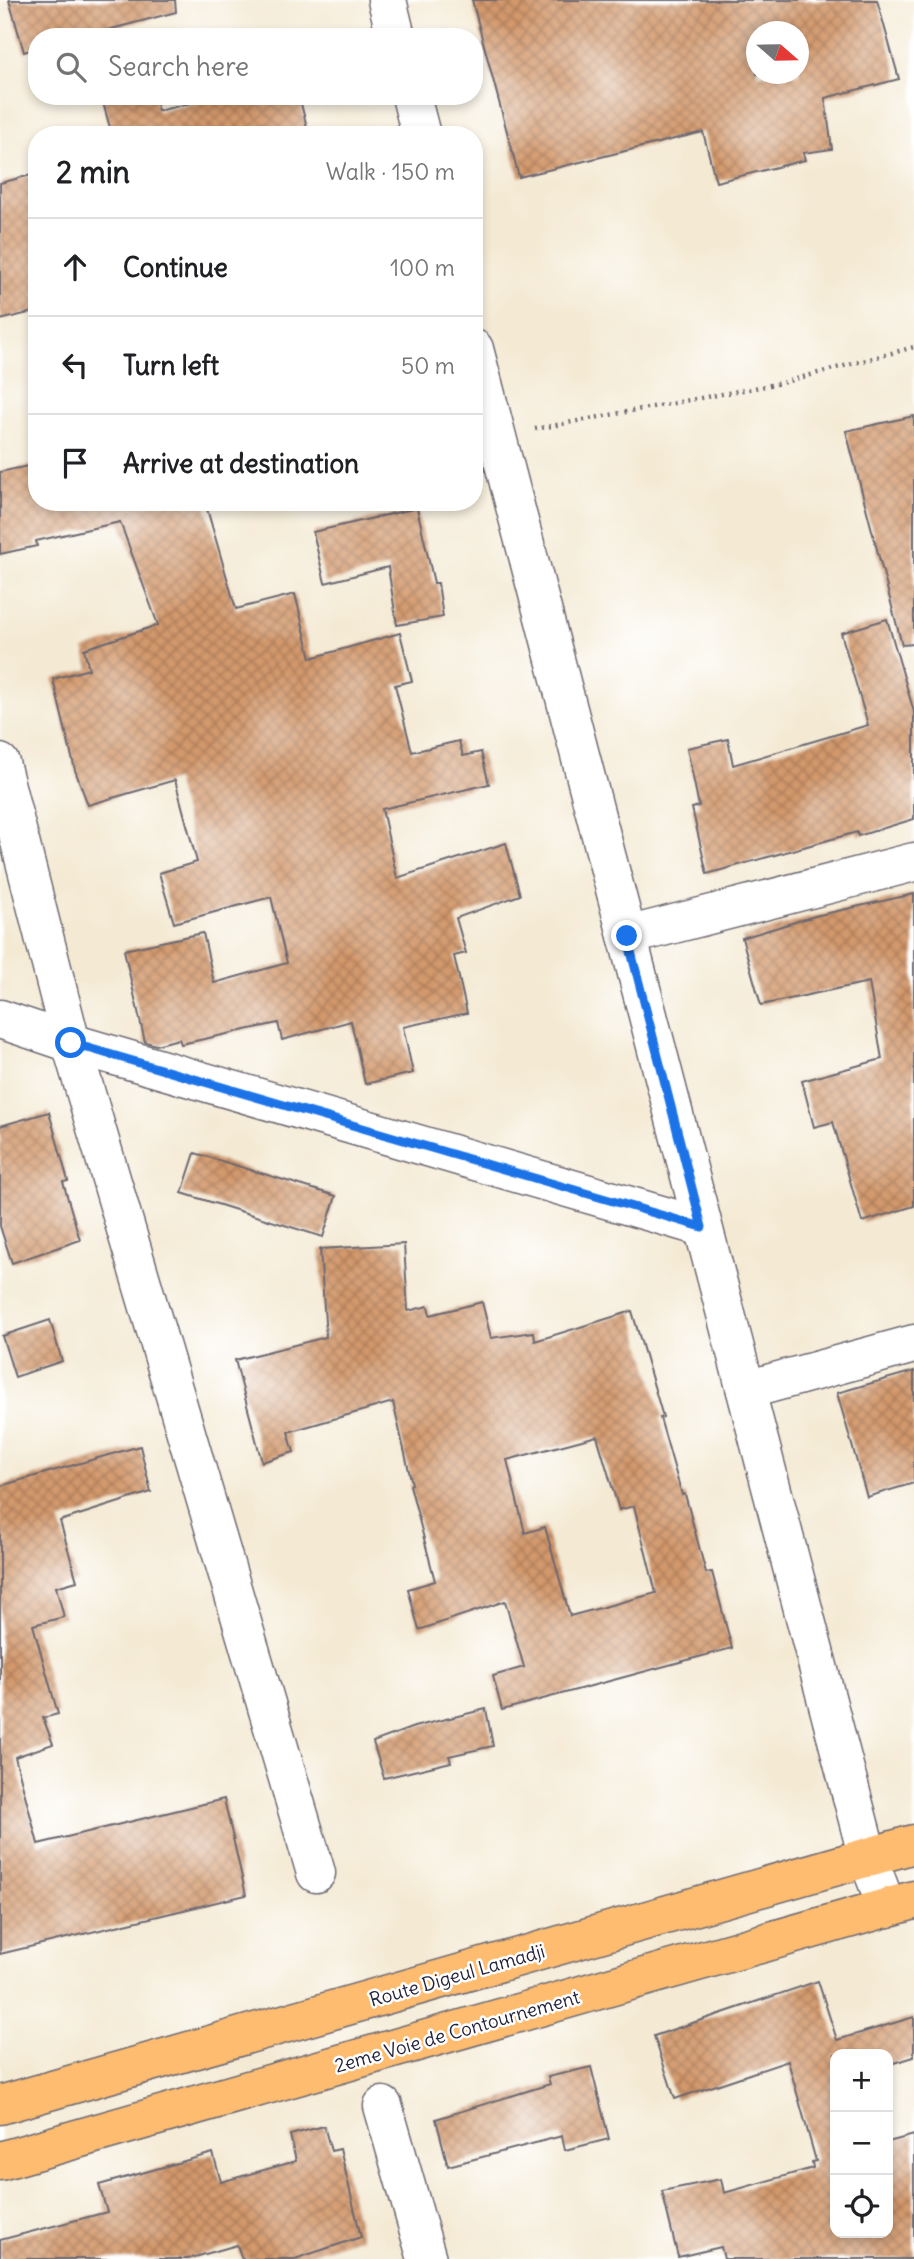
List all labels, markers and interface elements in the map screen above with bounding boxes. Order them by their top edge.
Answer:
north arrow [746,21,809,84]
search box [28,28,483,105]
icon: search [52,48,90,86]
text: Search here [108,50,249,83]
text: 2 min [56,153,130,191]
text: Walk · 150 m [326,157,455,186]
icon: ahead [56,248,94,286]
text: Continue [123,251,228,284]
text: 100 m [390,253,455,282]
icon: left [56,346,94,384]
text: Turn left [123,349,219,382]
text: 50 m [401,351,455,380]
icon: arrive [56,444,94,482]
text: Arrive at destination [123,447,359,480]
route end [611,920,642,951]
route start [55,1027,86,1058]
street label: Route Digeul Lamadji [367,1938,547,2012]
street label: 2eme Voie de Contournement [332,1985,582,2077]
map controls [830,2049,893,2238]
button: + [830,2049,893,2112]
button: − [830,2112,893,2175]
button: locate [830,2175,893,2238]

